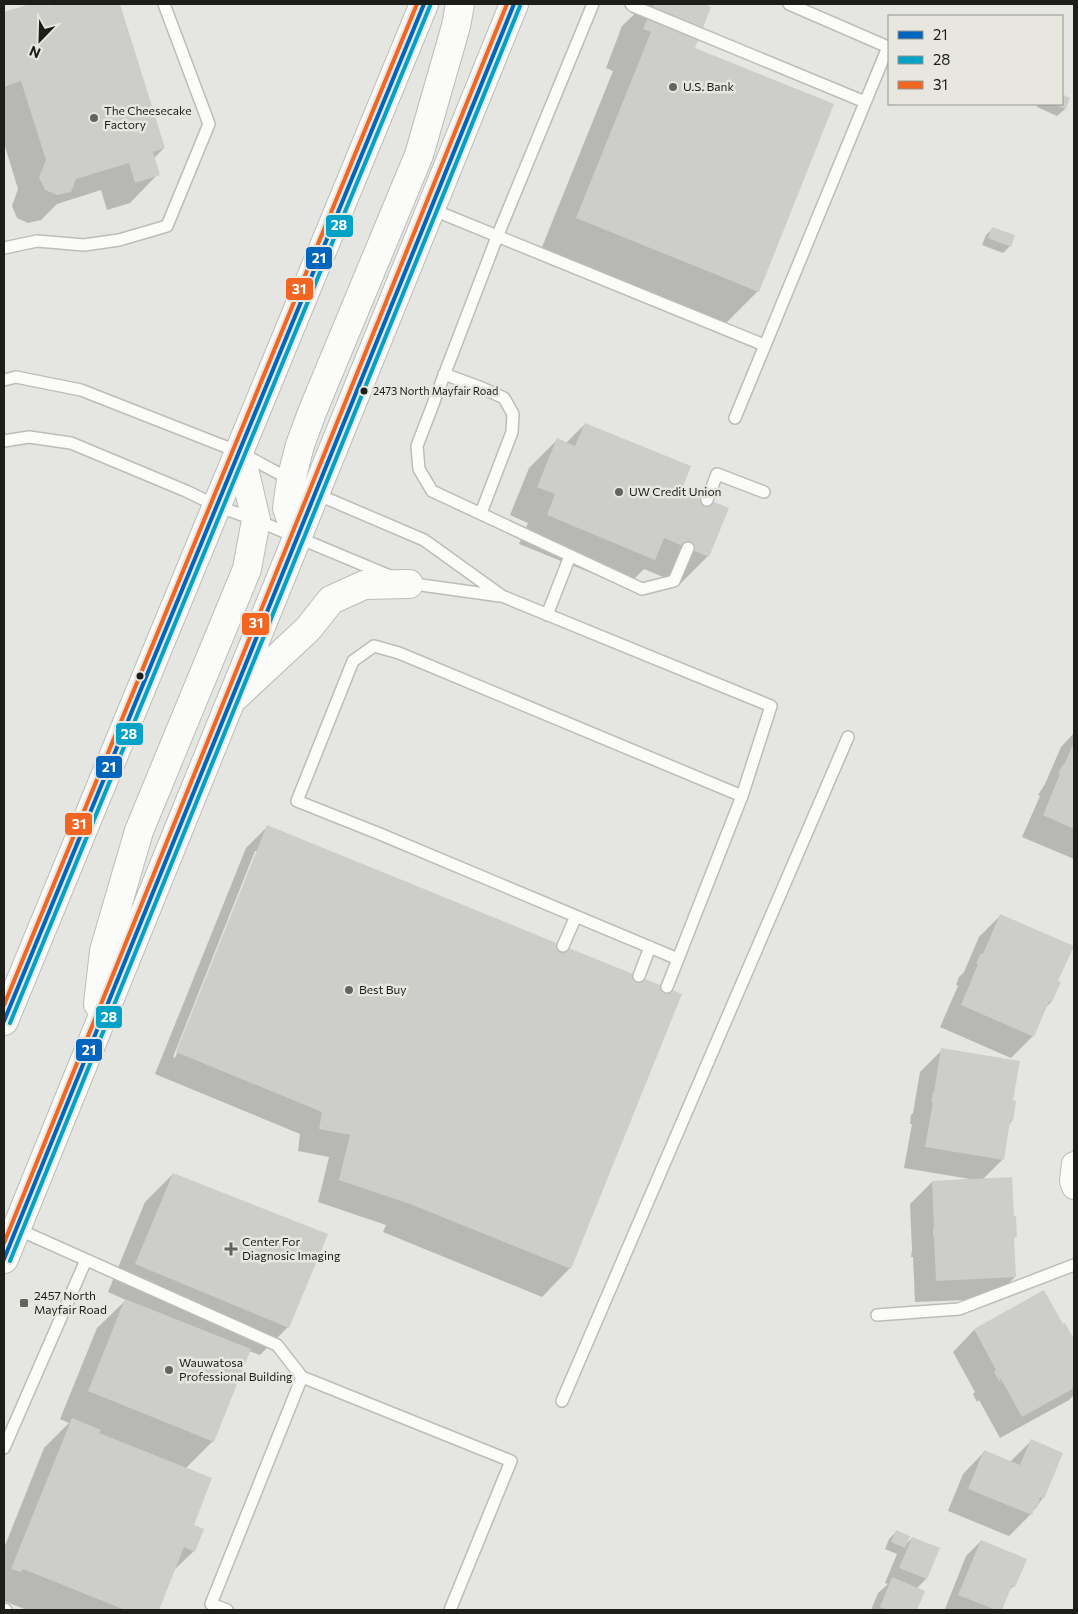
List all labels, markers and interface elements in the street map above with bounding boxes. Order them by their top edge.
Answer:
north arrow [15,15,65,65]
legend [888,15,1063,105]
text: 21 [933,25,948,43]
text: N [27,43,43,62]
text: 28 [933,50,950,68]
text: 31 [933,75,948,93]
place label: U.S. Bank [683,79,734,93]
marker: U.S. Bank [667,81,679,93]
place label: The Cheesecake Factory [104,103,192,131]
marker: The Cheesecake Factory [88,112,100,124]
line badge: 28 [325,214,354,238]
text: 28 [331,216,348,233]
line badge: 21 [305,246,333,270]
text: 21 [312,249,326,266]
line badge: 31 [285,277,314,301]
text: 31 [292,280,306,297]
place label: 2473 North Mayfair Road [373,384,498,397]
marker: 2473 North Mayfair Road [359,386,369,396]
place label: UW Credit Union [629,484,721,498]
marker: UW Credit Union [613,486,625,498]
line badge: 31 [241,612,270,636]
text: 31 [249,614,263,631]
unlabelled marker [135,671,145,681]
line badge: 28 [115,722,144,746]
text: 28 [121,725,138,742]
line badge: 21 [95,755,123,779]
text: 21 [102,758,116,775]
line badge: 31 [64,812,93,836]
text: 31 [72,815,86,832]
place label: Best Buy [359,982,406,996]
marker: Best Buy [343,984,355,996]
line badge: 28 [95,1005,123,1029]
text: 28 [101,1008,118,1025]
line badge: 21 [75,1038,103,1062]
text: 21 [82,1041,96,1058]
place label: Center For Diagnosic Imaging [242,1234,341,1262]
marker: Center For Diagnosic Imaging [224,1242,238,1256]
place label: 2457 North Mayfair Road [34,1288,107,1316]
marker: 2457 North Mayfair Road [18,1297,30,1309]
place label: Wauwatosa Professional Building [179,1355,293,1383]
marker: Wauwatosa Professional Building [163,1364,175,1376]

